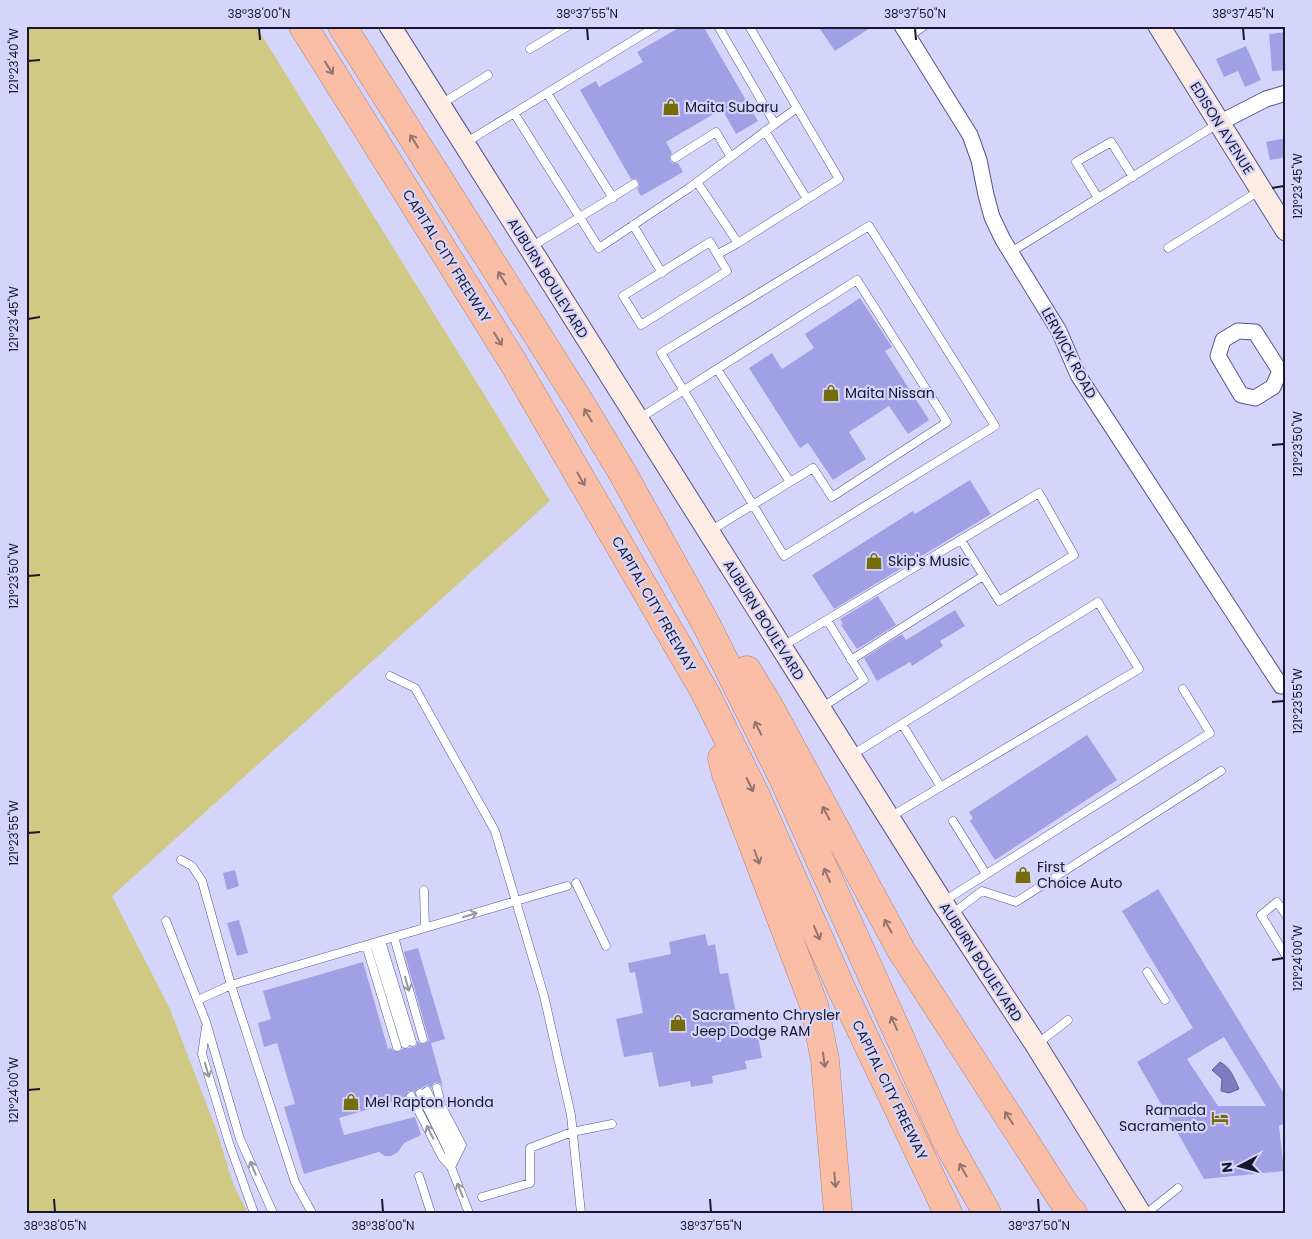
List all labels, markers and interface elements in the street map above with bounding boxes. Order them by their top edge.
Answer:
text: 38°38'00"N [227,5,291,22]
text: 38°37'55"N [556,5,618,22]
text: 38°37'50"N [884,5,946,22]
text: 38°37'45"N [1212,5,1274,22]
text: 121°23'40"W [5,28,22,94]
one-way arrow [324,60,334,74]
street label: EDISON AVENUE [1185,78,1259,178]
shop icon: Maita Subaru [661,97,681,117]
place label: Maita Subaru [685,97,779,117]
one-way arrow [409,134,419,148]
text: 121°23'45"W [1289,153,1306,219]
street label: CAPITAL CITY FREEWAY [398,186,496,326]
street label: AUBURN BOULEVARD [503,214,593,342]
one-way arrow [496,271,506,285]
text: 121°23'45"W [5,286,22,352]
street label: LERWICK ROAD [1037,304,1101,402]
one-way arrow [494,331,504,345]
shop icon: Maita Nissan [821,383,841,403]
place label: Maita Nissan [845,383,935,403]
one-way arrow [583,409,593,423]
text: 121°23'50"W [1289,411,1306,477]
one-way arrow [576,471,586,486]
street label: CAPITAL CITY FREEWAY [607,533,701,675]
text: 121°23'50"W [5,543,22,609]
shop icon: Skip's Music [864,551,884,571]
place label: Skip's Music [888,551,970,571]
street label: AUBURN BOULEVARD [719,556,809,684]
text: 121°23'55"W [1289,668,1306,734]
one-way arrow [753,721,762,736]
one-way arrow [746,777,756,792]
text: 121°23'55"W [5,800,22,866]
one-way arrow [821,806,830,821]
one-way arrow [753,849,763,864]
place label: First Choice Auto [1037,857,1123,893]
shop icon: First Choice Auto [1013,865,1033,885]
one-way arrow [821,868,831,883]
street label: AUBURN BOULEVARD [935,898,1027,1026]
one-way arrow [462,909,478,919]
one-way arrow [882,919,892,934]
one-way arrow [812,925,822,940]
text: 121°24'00"W [1289,925,1306,991]
one-way arrow [403,975,413,991]
place label: Sacramento Chrysler Jeep Dodge RAM [692,1005,840,1041]
shop icon: Sacramento Chrysler Jeep Dodge RAM [668,1013,688,1033]
one-way arrow [888,1016,898,1031]
street label: CAPITAL CITY FREEWAY [847,1017,933,1163]
one-way arrow [820,1052,830,1068]
text: 121°24'00"W [5,1057,22,1123]
one-way arrow [203,1062,213,1078]
shop icon: Mel Rapton Honda [341,1092,361,1112]
place label: Mel Rapton Honda [365,1092,494,1112]
place label: Ramada Sacramento [1119,1100,1206,1136]
hotel icon: Ramada Sacramento [1210,1108,1230,1128]
one-way arrow [1004,1112,1014,1126]
one-way arrow [425,1125,434,1140]
north arrow [1214,1142,1264,1192]
one-way arrow [248,1161,257,1176]
text: N [1217,1161,1238,1174]
one-way arrow [958,1163,968,1178]
one-way arrow [831,1172,840,1188]
one-way arrow [455,1183,464,1198]
text: 38°38'05"N [23,1217,87,1234]
text: 38°38'00"N [351,1217,415,1234]
text: 38°37'55"N [680,1217,742,1234]
text: 38°37'50"N [1008,1217,1070,1234]

